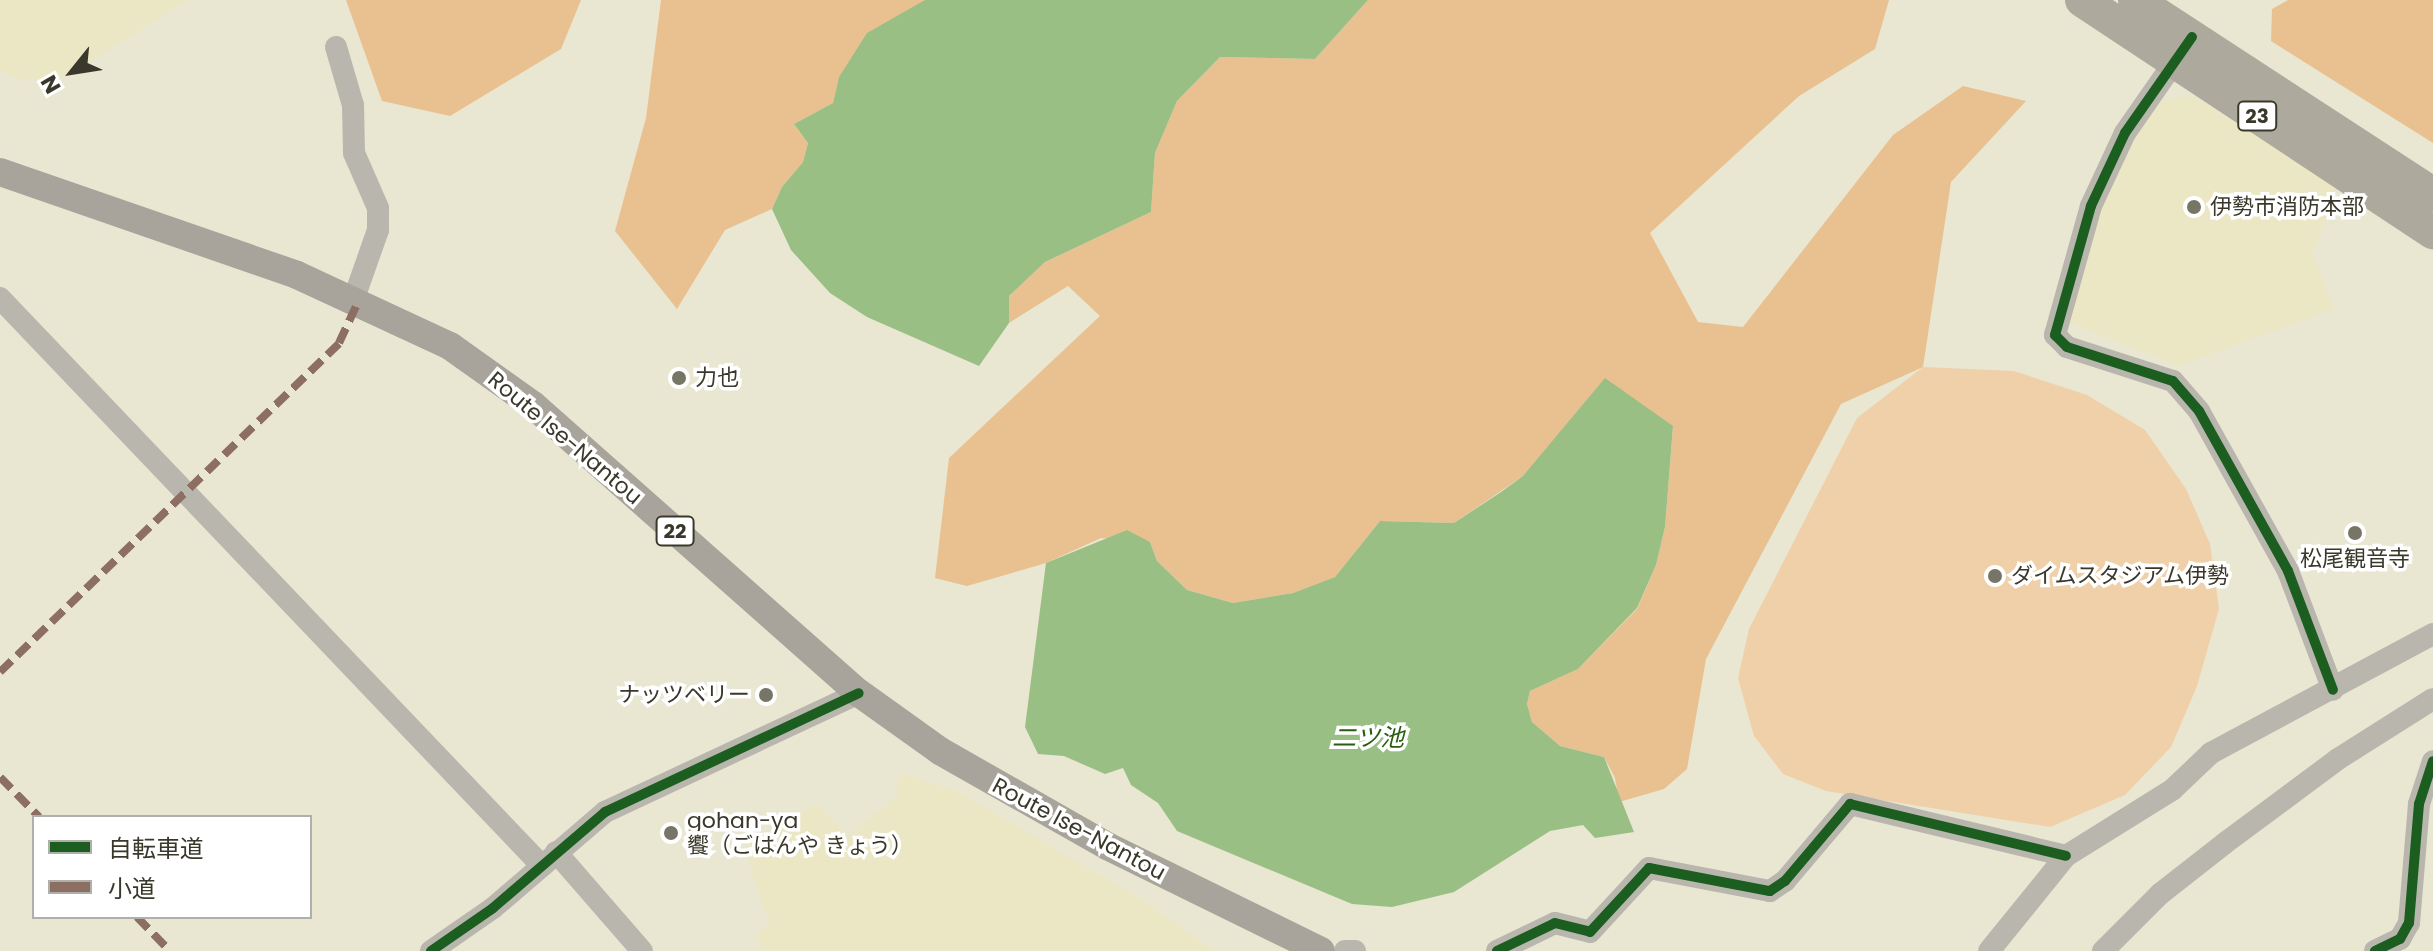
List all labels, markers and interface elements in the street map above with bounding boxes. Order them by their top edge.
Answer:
north arrow [32,32,112,112]
text: N [33,69,68,99]
road number: 23 [2237,100,2277,132]
place label: 伊勢市消防本部 [2210,194,2364,220]
marker: 伊勢市消防本部 [2185,198,2203,216]
place label: 力也 [695,365,739,391]
street label: Route Ise-Nantou [483,366,647,510]
marker: 力也 [670,369,688,387]
road number: 22 [655,515,695,547]
marker: 松尾観音寺 [2346,524,2364,542]
place label: 松尾観音寺 [2300,546,2410,572]
place label: ダイムスタジアム伊勢 [2011,563,2231,589]
marker: ダイムスタジアム伊勢 [1986,567,2004,585]
place label: ナッツベリー [618,682,750,708]
marker: ナッツベリー [757,686,775,704]
water label: 二ツ池 [1332,724,1404,752]
street label: Route Ise-Nantou [988,772,1170,886]
place label: gohan-ya 饗（ごはんや きょう） [687,807,913,858]
legend [32,815,312,919]
marker: gohan-ya 饗（ごはんや きょう） [662,824,680,842]
text: 自転車道 [108,832,204,865]
text: 小道 [108,872,156,905]

